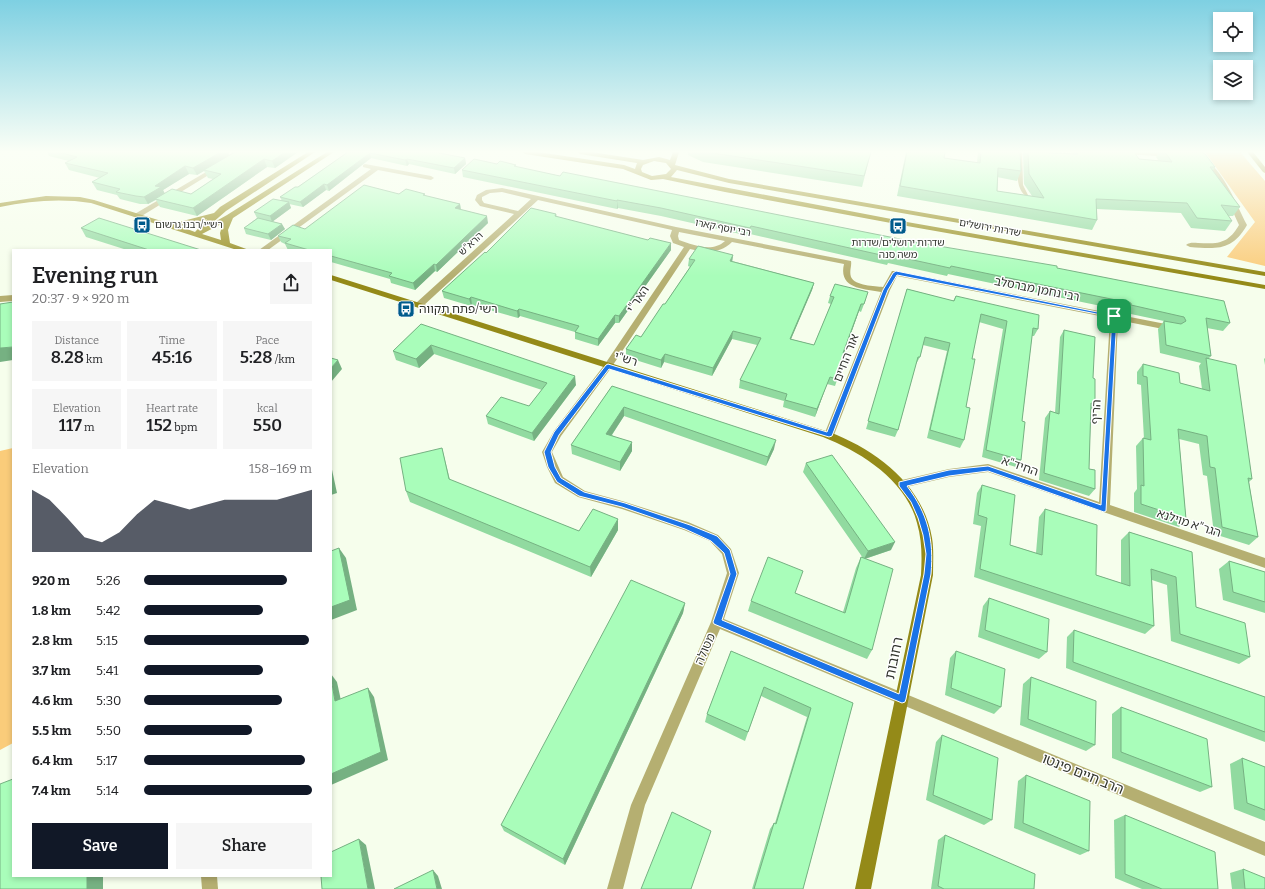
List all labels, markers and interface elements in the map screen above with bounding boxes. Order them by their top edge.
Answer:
map controls [1213,12,1253,100]
button: locate [1213,12,1253,52]
button: layers [1213,60,1253,100]
bus stop icon: רש״י/רבנו גרשום [132,215,152,235]
bus stop icon: שדרות ירושלים/שדרות משה סנה [888,216,908,236]
street label: רבי יוסף קארו [694,217,752,239]
street label: שדרות ירושלים [958,217,1022,239]
place label: רש״י/רבנו גרשום [155,219,223,231]
street label: הרא"ש [456,230,486,258]
place label: שדרות ירושלים/שדרות משה סנה [851,237,945,261]
text: Evening run [32,262,158,289]
button: share [270,262,312,304]
street label: רבי נחמן מברסלב [993,274,1081,304]
street label: האר"י [624,283,652,315]
text: 20:37 · 9 × 920 m [32,291,129,306]
bus stop icon: רשי/פתח תקווה [396,299,416,319]
pin [1097,299,1131,333]
place label: רשי/פתח תקווה [419,302,498,316]
icon: arrive [1103,305,1125,327]
street label: אור החיים [830,332,862,384]
text: Distance [54,334,99,347]
text: Time [159,334,185,347]
text: Pace [255,334,279,347]
text: 8.28 [51,347,84,368]
text: 45:16 [152,347,192,368]
text: 5:28 [240,347,273,368]
street label: רש"י [613,349,639,369]
text: km [84,353,103,366]
text: /km [273,353,295,366]
street label: הריף [1088,399,1104,425]
text: Elevation [53,402,101,415]
text: Heart rate [146,402,198,415]
text: kcal [257,402,278,415]
text: 117 [59,415,82,436]
text: 152 [146,415,172,436]
text: 550 [253,415,282,436]
text: m [82,421,95,434]
text: bpm [172,421,198,434]
street label: החיד"א [1000,453,1040,479]
text: Elevation [32,461,89,476]
text: 158–169 m [249,461,312,476]
street label: הגר"א מוילנא [1155,506,1223,540]
text: 920 m [32,573,70,588]
text: 5:26 [96,573,120,588]
text: 1.8 km [32,603,71,618]
text: 5:42 [96,603,120,618]
street label: מטולה [692,631,718,667]
text: 2.8 km [32,633,72,648]
text: 5:15 [96,633,118,648]
street label: רחובות [881,635,907,681]
text: 3.7 km [32,663,71,678]
text: 5:41 [96,663,119,678]
text: 4.6 km [32,693,73,708]
text: 5:30 [96,693,121,708]
text: 5.5 km [32,723,71,738]
text: 5:50 [96,723,121,738]
street label: הרב חיים פינטו [1040,750,1126,798]
text: 6.4 km [32,753,73,768]
text: 5:17 [96,753,117,768]
text: 7.4 km [32,783,71,798]
text: 5:14 [96,783,119,798]
button: Save [32,823,168,869]
button: Share [176,823,312,869]

